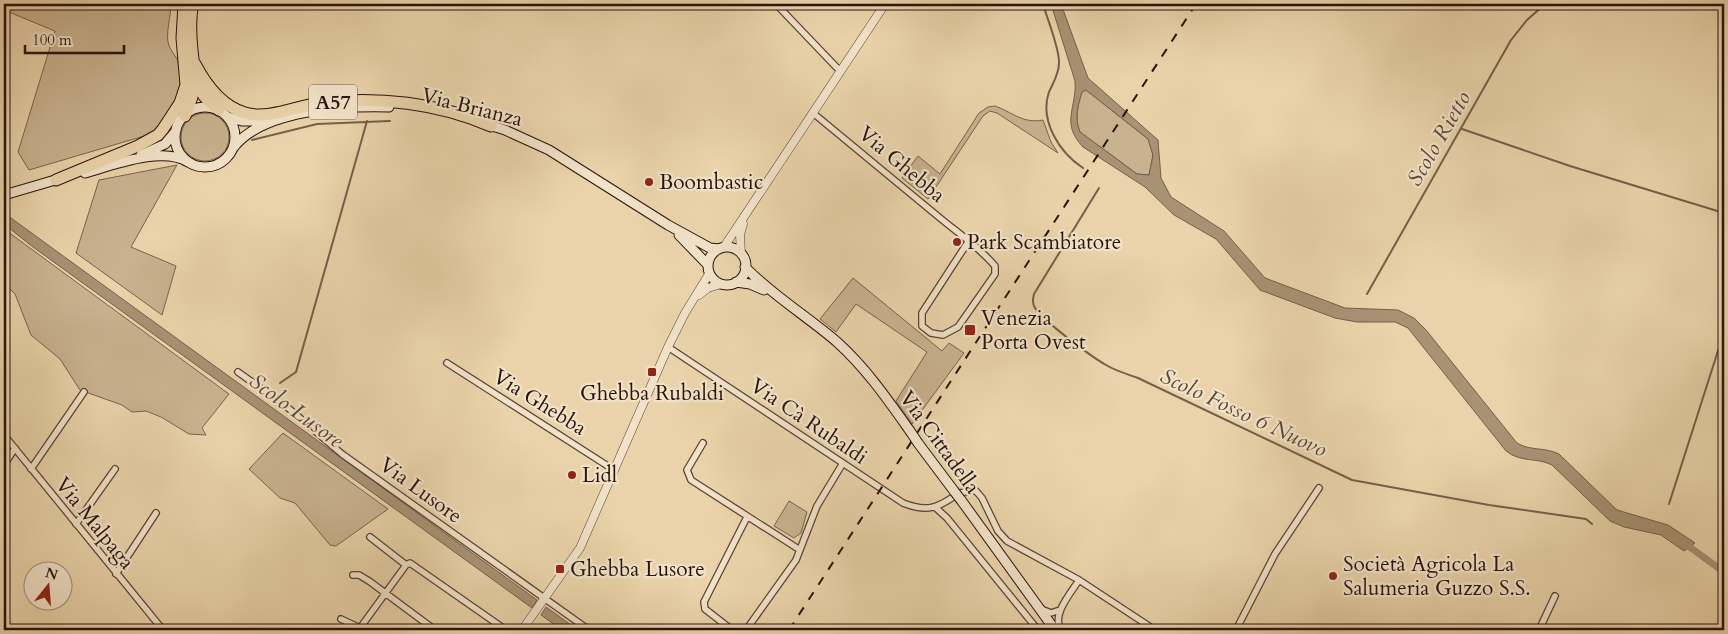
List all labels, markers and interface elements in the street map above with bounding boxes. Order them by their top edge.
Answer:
scale bar [25,22,124,54]
text: 100 m [32,30,72,50]
street label: Via Brianza [418,81,526,134]
road number: A57 [309,84,357,120]
water label: Scolo Rietto [1400,86,1478,191]
street label: Via Ghebba [852,119,951,209]
place label: Boombastic [659,168,763,197]
marker: Boombastic [643,176,655,188]
place label: Park Scambiatore [967,228,1121,257]
marker: Park Scambiatore [951,236,963,248]
place label: Venezia Porta Ovest [981,304,1086,357]
marker: Venezia Porta Ovest [963,323,977,337]
water label: Scolo Fosso 6 Nuovo [1155,361,1332,465]
street label: Via Ghebba [487,362,592,443]
water label: Scolo Lusore [243,366,350,455]
marker: Ghebba Rubaldi [646,366,658,378]
street label: Via Cà Rubaldi [744,371,873,471]
place label: Ghebba Rubaldi [580,379,724,408]
street label: Via Cittadella [892,385,987,500]
street label: Via Lusore [373,451,468,530]
place label: Lidl [582,461,617,490]
marker: Lidl [566,469,578,481]
street label: Via Malpaga [48,471,141,576]
place label: Società Agricola La Salumeria Guzzo S.S. [1343,550,1531,603]
place label: Ghebba Lusore [570,555,705,584]
north arrow [22,562,72,612]
text: N [43,563,60,585]
marker: Ghebba Lusore [554,563,566,575]
marker: Società Agricola La Salumeria Guzzo S.S. [1327,570,1339,582]

